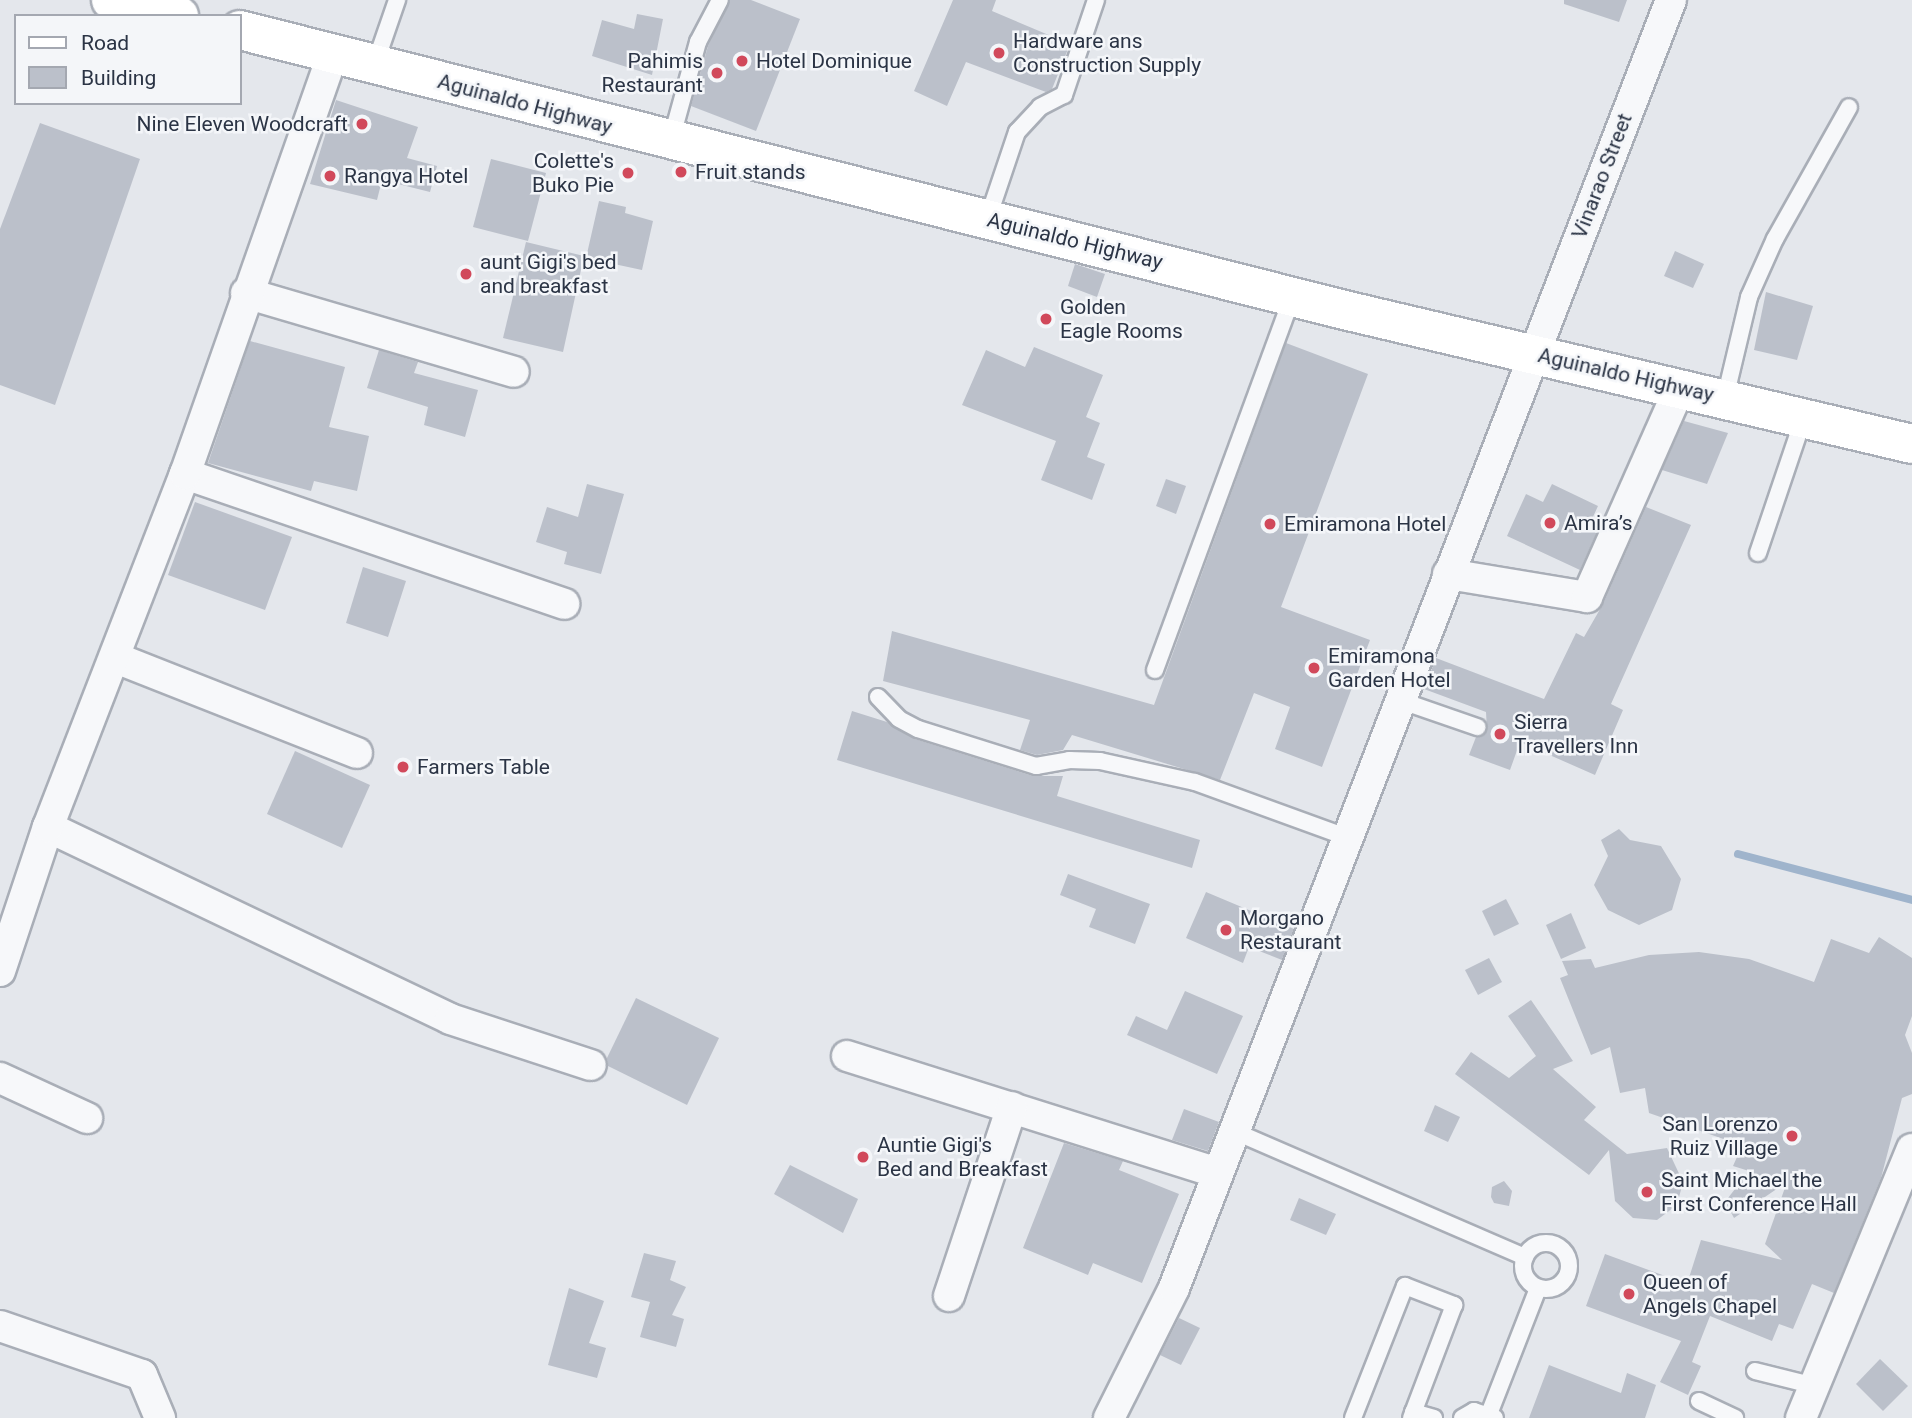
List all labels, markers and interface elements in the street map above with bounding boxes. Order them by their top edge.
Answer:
legend [14,14,242,105]
place label: Hardware ans Construction Supply [1013,28,1201,78]
text: Road [81,31,129,55]
marker: Hardware ans Construction Supply [991,45,1007,61]
place label: Pahimis Restaurant [602,48,703,98]
place label: Hotel Dominique [756,48,912,74]
marker: Hotel Dominique [734,53,750,69]
marker: Pahimis Restaurant [709,65,725,81]
text: Building [81,66,156,90]
street label: Aguinaldo Highway [435,69,615,139]
street label: Vinarao Street [1567,110,1637,242]
place label: Nine Eleven Woodcraft [137,111,348,137]
marker: Nine Eleven Woodcraft [354,116,370,132]
place label: Colette's Buko Pie [532,148,614,198]
place label: Fruit stands [695,159,806,185]
place label: Rangya Hotel [344,163,468,189]
marker: Fruit stands [673,164,689,180]
marker: Colette's Buko Pie [620,165,636,181]
marker: Rangya Hotel [322,168,338,184]
street label: Aguinaldo Highway [985,207,1165,275]
place label: aunt Gigi's bed and breakfast [480,249,617,299]
marker: aunt Gigi's bed and breakfast [458,266,474,282]
place label: Golden Eagle Rooms [1060,294,1183,344]
marker: Golden Eagle Rooms [1038,311,1054,327]
street label: Aguinaldo Highway [1536,343,1716,407]
place label: Amira’s [1564,510,1633,536]
place label: Emiramona Hotel [1284,511,1446,537]
marker: Amira’s [1542,515,1558,531]
marker: Emiramona Hotel [1262,516,1278,532]
place label: Emiramona Garden Hotel [1328,643,1451,693]
marker: Emiramona Garden Hotel [1306,660,1322,676]
place label: Sierra Travellers Inn [1514,709,1638,759]
marker: Sierra Travellers Inn [1492,726,1508,742]
place label: Farmers Table [417,754,550,780]
marker: Farmers Table [395,759,411,775]
place label: Morgano Restaurant [1240,905,1341,955]
marker: Morgano Restaurant [1218,922,1234,938]
place label: San Lorenzo Ruiz Village [1662,1111,1778,1161]
marker: San Lorenzo Ruiz Village [1784,1128,1800,1144]
place label: Auntie Gigi's Bed and Breakfast [877,1132,1048,1182]
marker: Auntie Gigi's Bed and Breakfast [855,1149,871,1165]
place label: Saint Michael the First Conference Hall [1661,1167,1857,1217]
marker: Saint Michael the First Conference Hall [1639,1184,1655,1200]
place label: Queen of Angels Chapel [1643,1269,1777,1319]
marker: Queen of Angels Chapel [1621,1286,1637,1302]

